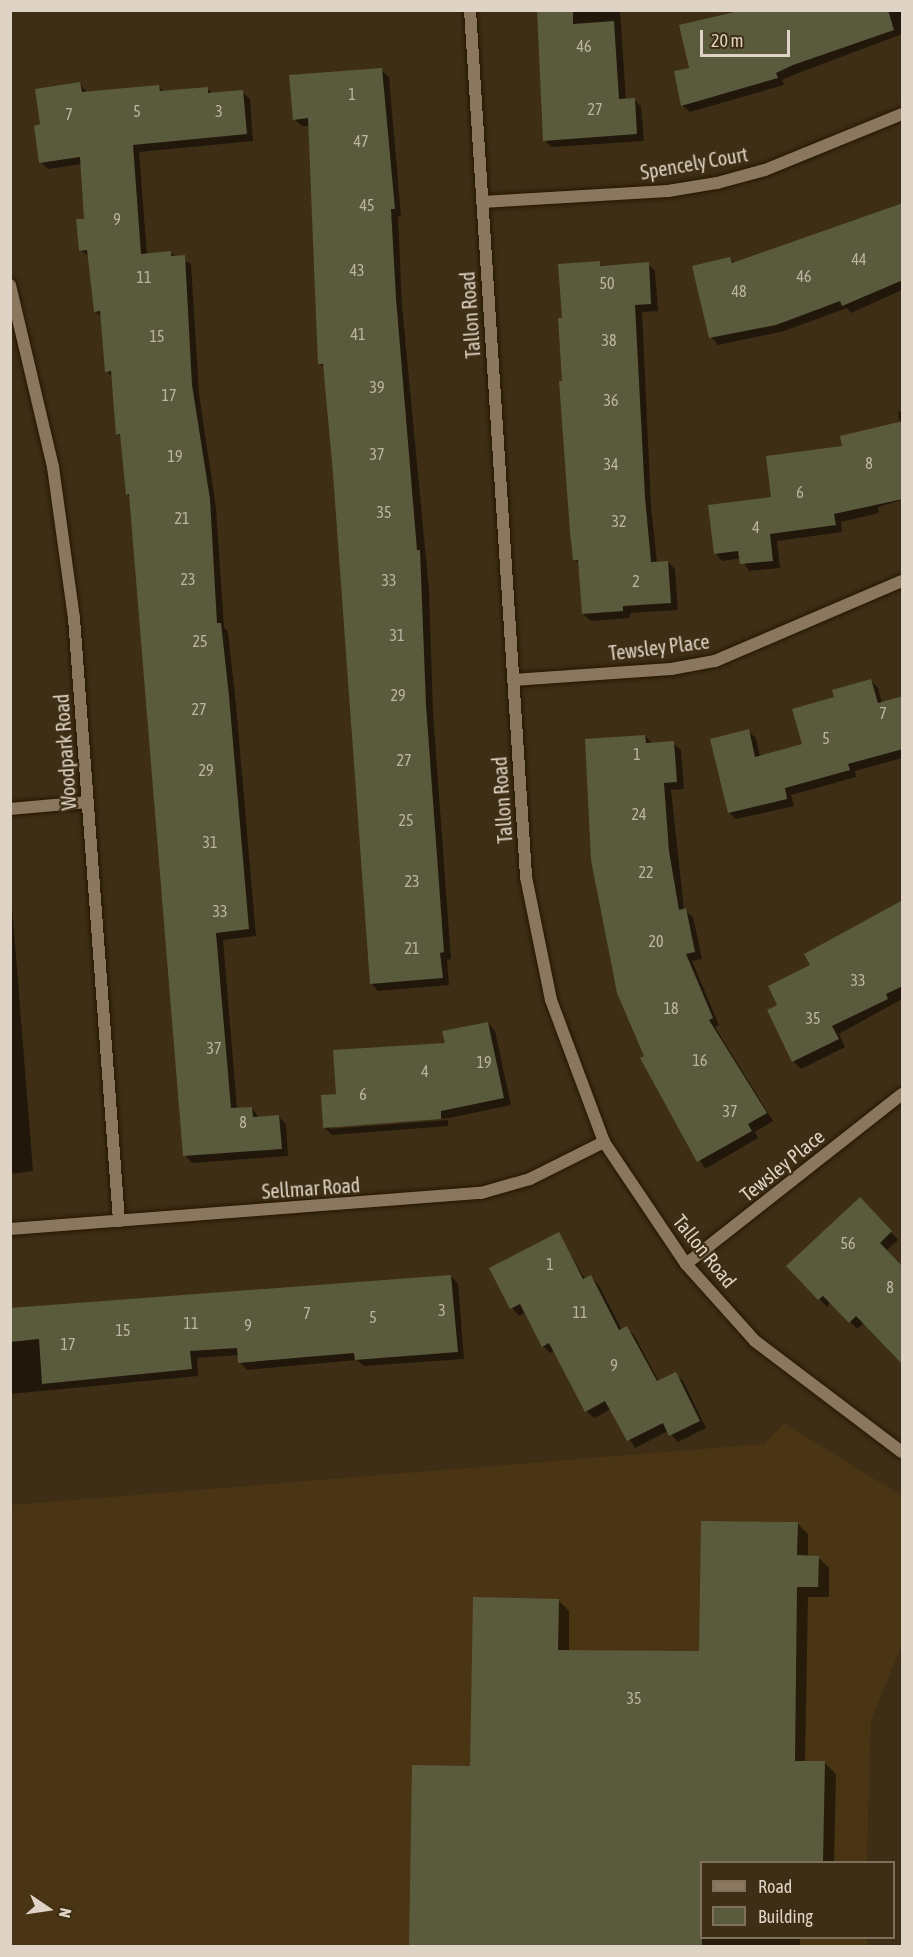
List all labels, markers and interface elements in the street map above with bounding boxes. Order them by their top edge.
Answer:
scale bar [703,18,793,56]
text: 20 m [711,30,743,51]
house number: 46 [576,36,592,56]
house number: 1 [348,84,356,104]
house number: 27 [587,99,603,119]
house number: 5 [133,101,141,121]
house number: 3 [215,101,223,121]
house number: 7 [65,104,73,124]
house number: 47 [353,131,369,151]
street label: Spencely Court [638,142,750,184]
house number: 45 [359,195,375,215]
house number: 9 [113,209,121,229]
house number: 44 [851,249,867,269]
house number: 43 [349,260,365,280]
house number: 46 [796,266,812,286]
house number: 11 [136,267,152,287]
street label: Tallon Road [455,271,485,359]
house number: 50 [599,273,615,293]
house number: 48 [731,281,747,301]
house number: 41 [350,324,366,344]
house number: 15 [149,326,165,346]
house number: 38 [601,330,617,350]
house number: 39 [369,377,385,397]
house number: 17 [161,385,177,405]
house number: 36 [603,390,619,410]
house number: 37 [369,444,385,464]
house number: 19 [167,446,183,466]
house number: 8 [865,453,873,473]
house number: 34 [603,454,619,474]
house number: 6 [796,482,804,502]
house number: 35 [376,502,392,522]
house number: 21 [174,508,190,528]
house number: 32 [611,511,627,531]
house number: 4 [752,517,760,537]
house number: 23 [180,569,196,589]
house number: 33 [381,570,397,590]
house number: 2 [632,571,640,591]
house number: 31 [389,625,405,645]
street label: Tewsley Place [607,629,711,665]
house number: 25 [192,631,208,651]
house number: 29 [390,685,406,705]
street label: Woodpark Road [49,693,81,811]
house number: 27 [191,699,207,719]
house number: 7 [879,703,887,723]
house number: 5 [822,728,830,748]
house number: 1 [633,744,641,764]
house number: 27 [396,750,412,770]
street label: Tallon Road [487,756,517,844]
house number: 29 [198,760,214,780]
house number: 24 [631,804,647,824]
house number: 25 [398,810,414,830]
house number: 31 [202,832,218,852]
house number: 22 [638,862,654,882]
house number: 23 [404,871,420,891]
house number: 33 [212,901,228,921]
house number: 20 [648,931,664,951]
house number: 21 [404,938,420,958]
house number: 33 [850,970,866,990]
house number: 18 [663,998,679,1018]
house number: 35 [805,1008,821,1028]
house number: 37 [206,1038,222,1058]
house number: 16 [692,1050,708,1070]
house number: 19 [476,1052,492,1072]
house number: 4 [421,1061,429,1081]
house number: 6 [359,1084,367,1104]
house number: 37 [722,1101,738,1121]
house number: 8 [239,1112,247,1132]
street label: Tewsley Place [735,1124,829,1206]
street label: Sellmar Road [261,1173,361,1203]
street label: Tallon Road [668,1210,742,1292]
house number: 56 [840,1233,856,1253]
house number: 1 [546,1254,554,1274]
house number: 8 [886,1277,894,1297]
house number: 3 [438,1300,446,1320]
house number: 11 [572,1302,588,1322]
house number: 7 [303,1303,311,1323]
house number: 5 [369,1307,377,1327]
house number: 11 [183,1313,199,1333]
house number: 9 [244,1315,252,1335]
house number: 15 [115,1320,131,1340]
house number: 17 [60,1334,76,1354]
house number: 9 [610,1355,618,1375]
house number: 35 [626,1688,642,1708]
legend [700,1861,895,1939]
text: Road [758,1876,792,1897]
north arrow [18,1879,78,1939]
text: N [56,1906,75,1920]
text: Building [758,1906,813,1927]

